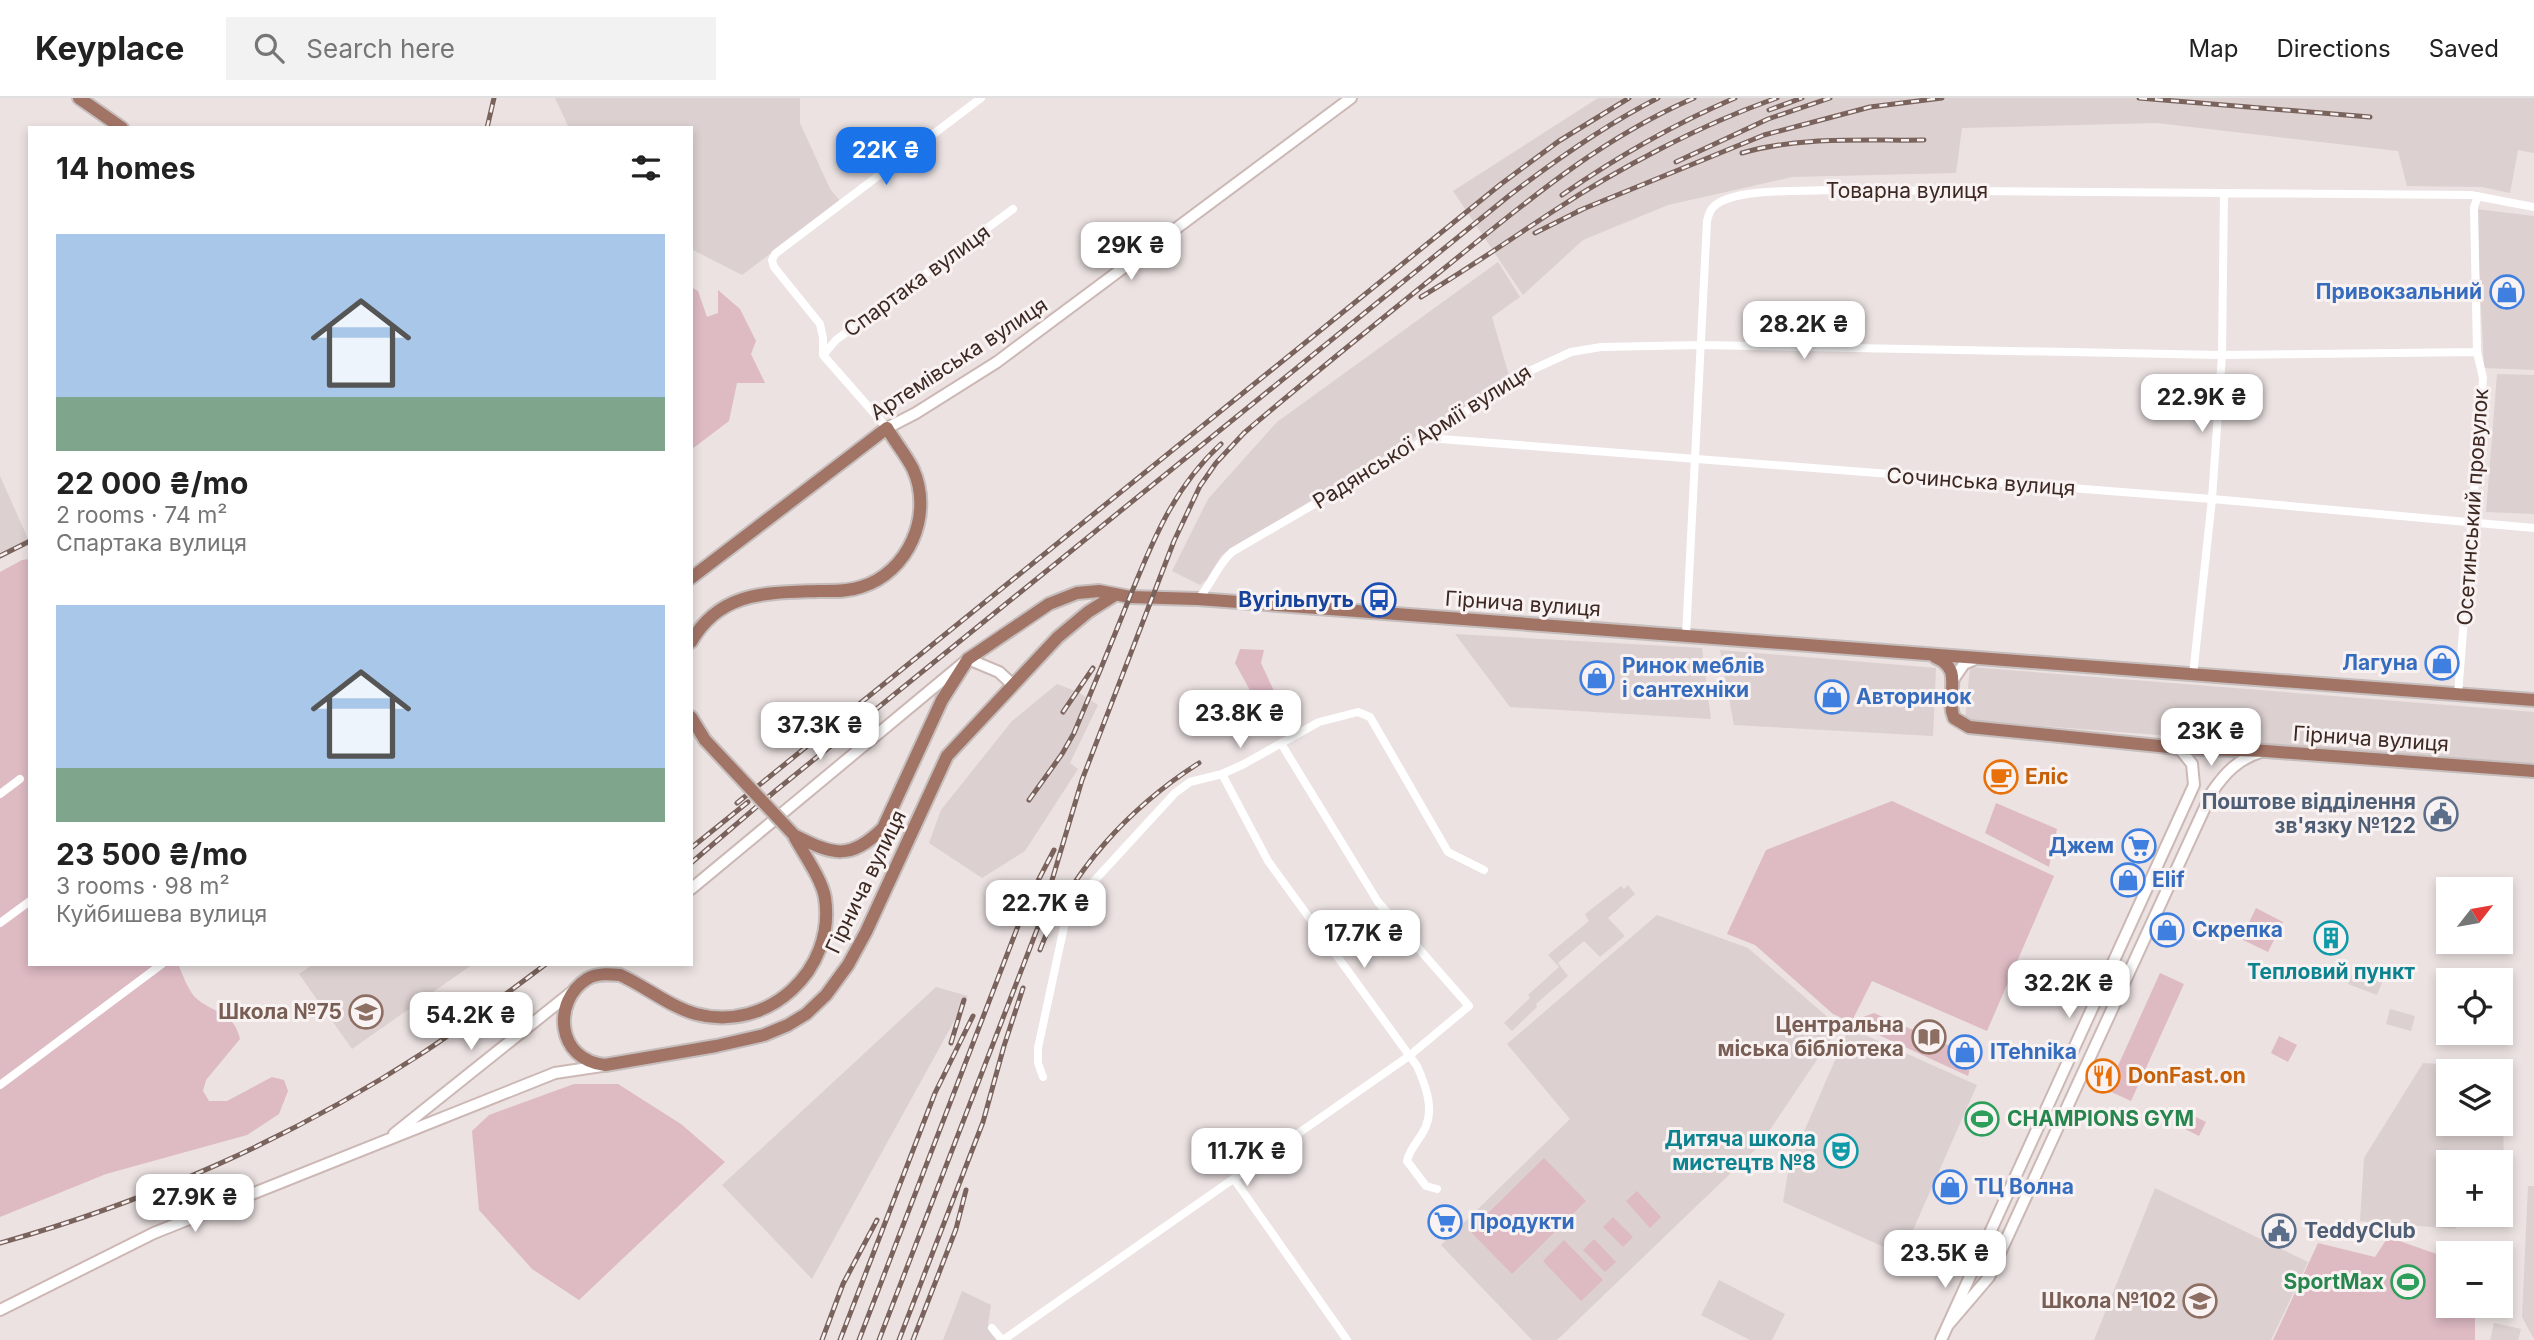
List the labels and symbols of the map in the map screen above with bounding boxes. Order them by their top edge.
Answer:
pin: 22K ₴ [837,127,935,187]
street label: Товарна вулиця [1826,178,1988,203]
street label: Спартака вулиця [839,219,995,342]
pin: 29K ₴ [1082,222,1180,282]
shop icon: Привокзальний [2488,273,2526,311]
place label: Привокзальний [2316,279,2482,304]
street label: Артемівська вулиця [865,292,1052,425]
pin: 28.2K ₴ [1739,302,1869,361]
street label: Радянської Армії вулиця [1308,359,1535,514]
pin: 22.9K ₴ [2137,374,2267,434]
street label: Осетинський провулок [2452,387,2493,626]
street label: Сочинська вулиця [1886,462,2076,501]
bus stop icon: Вугільпуть [1360,581,1398,619]
street label: Гірнича вулиця [1444,586,1602,621]
place label: Вугільпуть [1238,587,1354,612]
shop icon: Лагуна [2423,644,2461,682]
place label: Лагуна [2342,650,2418,675]
place label: Ринок меблів і сантехніки [1622,653,1765,702]
shop icon: Ринок меблів і сантехніки [1578,659,1616,697]
shop icon: Авторинок [1813,678,1851,716]
place label: Авторинок [1856,684,1972,709]
pin: 23.8K ₴ [1175,690,1305,750]
pin: 37.3K ₴ [755,702,885,762]
pin: 23K ₴ [2162,708,2260,768]
street label: Гірнича вулиця [2292,721,2450,756]
cafe icon: Еліс [1982,758,2020,796]
place label: Еліс [2025,764,2069,789]
place label: Поштове відділення зв'язку №122 [2202,789,2416,838]
public building icon: Поштове відділення зв'язку №122 [2422,795,2460,833]
street label: Гірнича вулиця [820,806,911,957]
supermarket icon: Джем [2120,827,2158,865]
place label: Джем [2048,833,2114,858]
shop icon: Elif [2109,861,2147,899]
place label: Elif [2152,867,2185,892]
north arrow [2436,877,2513,954]
pin: 22.7K ₴ [981,880,1111,940]
pin: 17.7K ₴ [1299,910,1429,970]
shop icon: Скрепка [2148,911,2186,949]
place label: Скрепка [2192,917,2283,942]
building icon: Тепловий пункт [2312,919,2350,957]
place label: Тепловий пункт [2247,959,2415,984]
pin: 32.2K ₴ [2004,960,2134,1020]
pin: 54.2K ₴ [406,992,536,1052]
school or university icon: Школа №75 [347,993,385,1031]
place label: Школа №75 [218,999,342,1024]
place label: Центральна міська бібліотека [1717,1012,1904,1061]
library icon: Центральна міська бібліотека [1910,1018,1948,1056]
shop icon: ITehnika [1946,1033,1984,1071]
place label: ITehnika [1990,1039,2077,1064]
restaurant icon: DonFast.on [2084,1057,2122,1095]
place label: DonFast.on [2128,1063,2246,1088]
sports icon: CHAMPIONS GYM [1963,1100,2001,1138]
place label: CHAMPIONS GYM [2007,1106,2194,1131]
place label: Дитяча школа мистецтв №8 [1664,1126,1816,1175]
pin: 11.7K ₴ [1182,1128,1312,1188]
theatre icon: Дитяча школа мистецтв №8 [1822,1132,1860,1170]
shop icon: ТЦ Волна [1931,1168,1969,1206]
pin: 27.9K ₴ [130,1174,260,1234]
place label: ТЦ Волна [1974,1174,2074,1199]
supermarket icon: Продукти [1426,1203,1464,1241]
place label: Продукти [1470,1209,1575,1234]
public building icon: TeddyClub [2260,1212,2298,1250]
place label: TeddyClub [2304,1218,2416,1243]
pin: 23.5K ₴ [1880,1230,2010,1290]
sports icon: SportMax [2389,1263,2427,1301]
place label: SportMax [2283,1269,2384,1294]
school or university icon: Школа №102 [2181,1282,2219,1320]
place label: Школа №102 [2041,1288,2176,1313]

